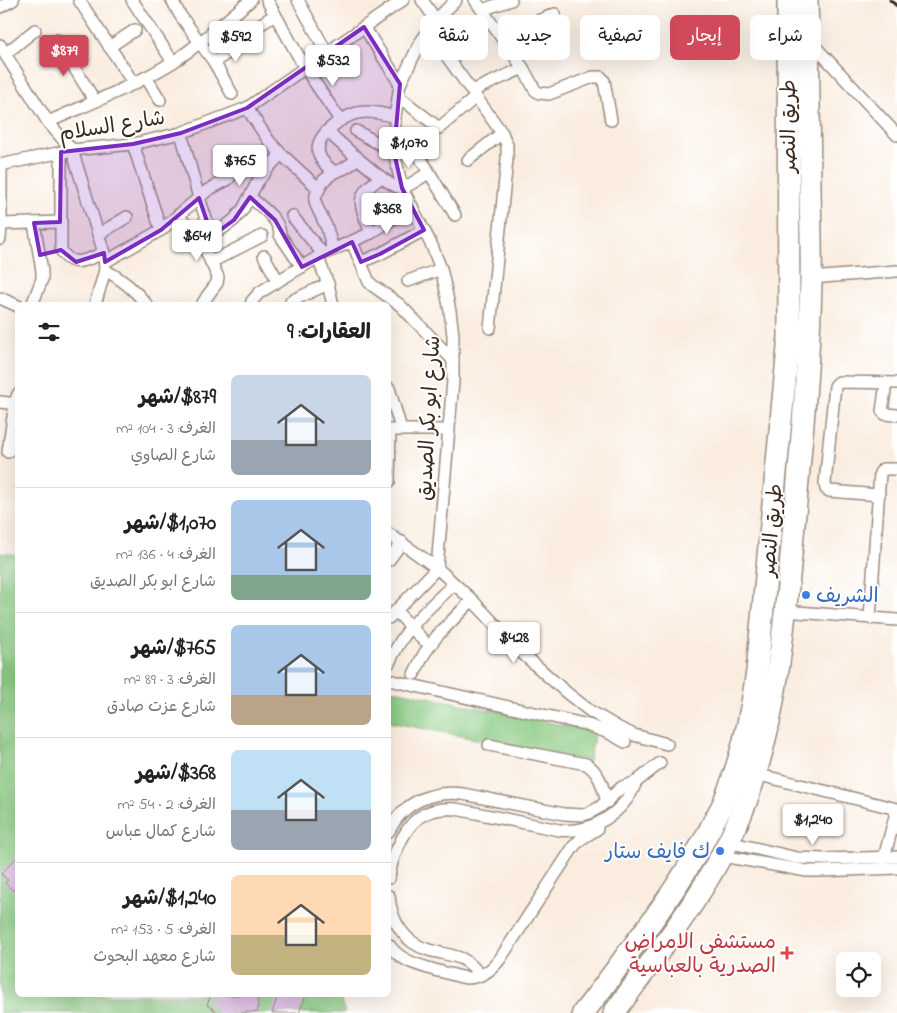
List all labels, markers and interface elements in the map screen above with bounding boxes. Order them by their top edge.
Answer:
chip: شقة [420,15,488,60]
chip: جديد [498,15,570,60]
chip: تصفية [580,15,660,60]
chip: إيجار [670,15,740,60]
chip: شراء [750,15,821,60]
pin: $592 [206,20,266,63]
text: $592 [220,25,252,49]
pin: $879 [34,34,94,77]
text: $879 [50,39,78,63]
pin: $532 [303,44,363,87]
text: $532 [316,49,350,73]
street label: طريق النصر [775,79,805,175]
street label: شارع السلام [57,104,167,150]
pin: $1,070 [368,126,450,169]
text: $1,070 [390,131,428,155]
pin: $765 [210,144,270,187]
text: $765 [224,149,256,173]
pin: $368 [357,192,417,235]
text: $368 [372,197,402,221]
pin: $641 [167,220,227,262]
text: $641 [183,224,211,248]
icon: filters [35,318,63,346]
text: العقارات: 9 [287,318,371,348]
street label: شارع ابو بكر الصديق [411,335,449,501]
text: $879/شهر [139,383,216,413]
icon: home [271,395,331,455]
text: الغرف: 3 · 104 m² [116,417,216,441]
text: شارع الصاوي [131,444,216,468]
street label: طريق النصر [754,483,792,580]
text: $1,070/شهر [125,509,216,539]
icon: home [271,520,331,580]
text: الغرف: 4 · 136 m² [116,543,216,567]
text: شارع ابو بكر الصديق [90,570,216,594]
place label: الشريف [816,582,879,612]
marker: الشريف [800,589,812,601]
pin: $428 [484,622,544,664]
text: $428 [499,626,529,650]
text: $765/شهر [132,634,216,664]
icon: home [271,645,331,705]
text: الغرف: 3 · 89 m² [124,668,216,692]
text: شارع عزت صادق [107,695,216,719]
text: $368/شهر [136,759,216,789]
icon: home [271,770,331,830]
text: الغرف: 2 · 54 m² [117,793,216,817]
pin: $1,240 [772,804,854,846]
text: $1,240 [794,808,832,832]
text: شارع كمال عباس [106,820,216,844]
place label: ك فايف ستار [603,838,710,868]
marker: ك فايف ستار [714,845,726,857]
text: $1,240/شهر [123,884,216,914]
icon: home [271,895,331,955]
text: الغرف: 5 · 153 m² [111,918,216,942]
place label: مستشفى الامراض الصدرية بالعباسية [624,928,776,982]
text: شارع معهد البحوث [93,945,216,969]
marker: مستشفى الامراض الصدرية بالعباسية [780,946,794,960]
map controls [836,952,881,997]
button: locate [836,952,881,997]

